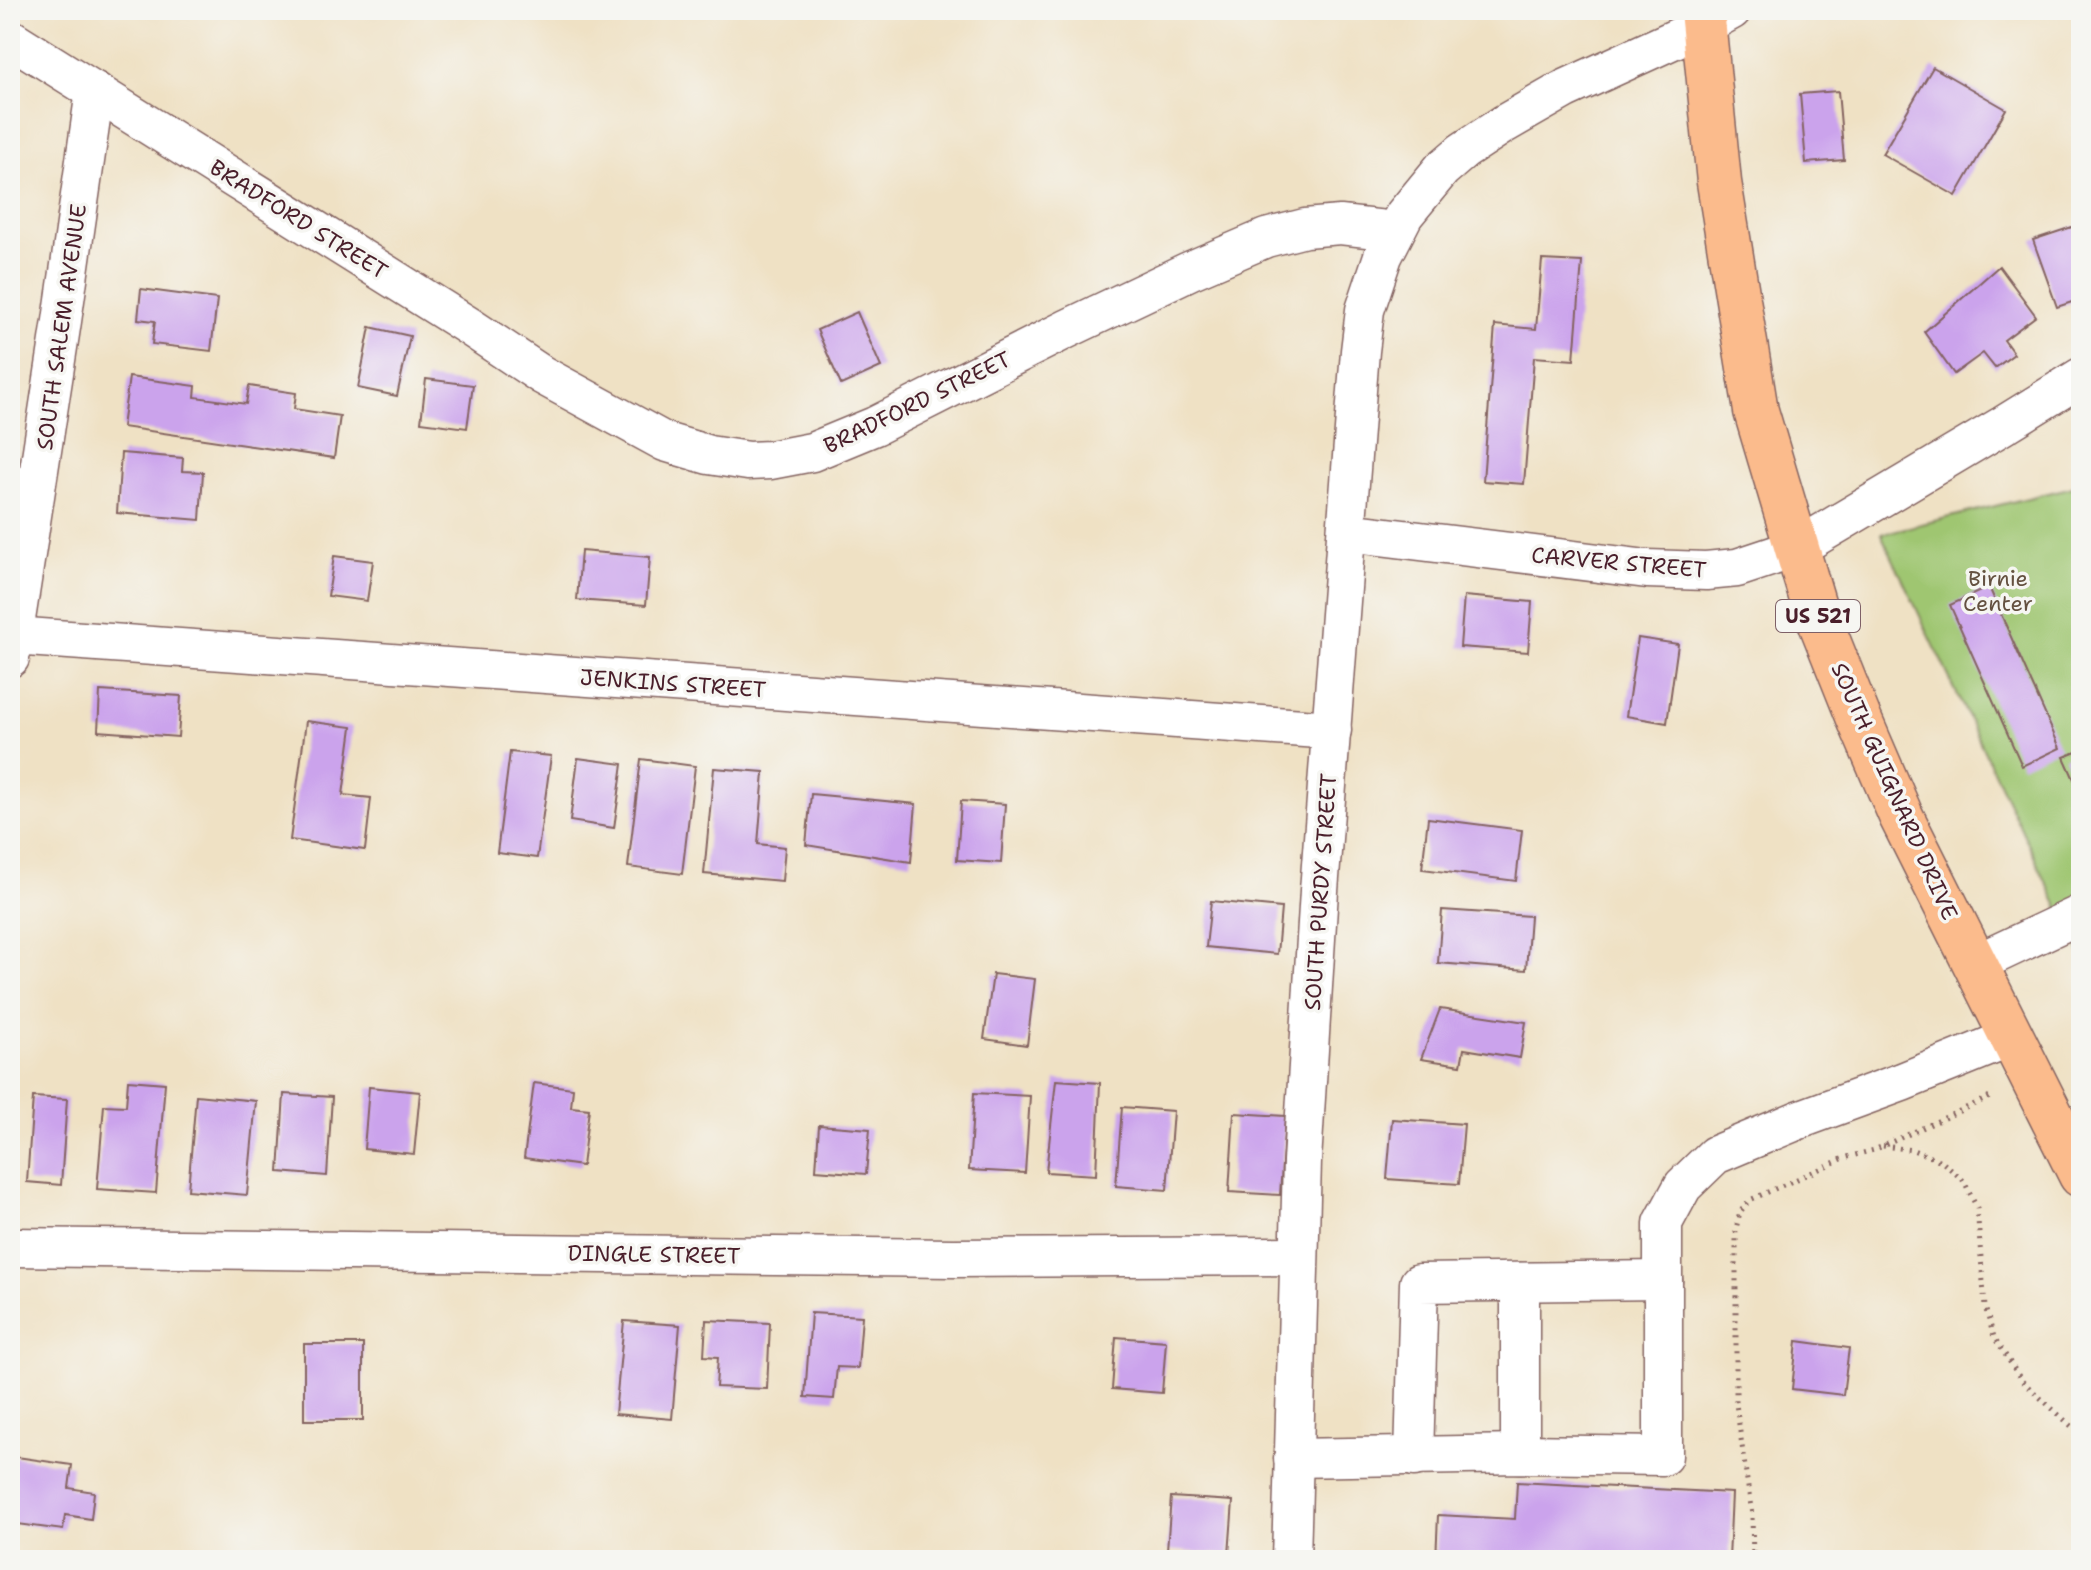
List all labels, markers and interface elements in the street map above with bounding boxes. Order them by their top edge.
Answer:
street label: BRADFORD STREET [204,153,393,286]
street label: SOUTH SALEM AVENUE [30,202,93,452]
street label: BRADFORD STREET [819,344,1016,460]
street label: CARVER STREET [1530,540,1708,585]
park label: Birnie Center [1963,564,2033,618]
road number: US 521 [1776,600,1860,632]
street label: SOUTH GUIGNARD DRIVE [1825,658,1964,924]
street label: JENKINS STREET [579,663,768,705]
street label: SOUTH PURDY STREET [1298,772,1343,1012]
street label: DINGLE STREET [567,1238,741,1271]

